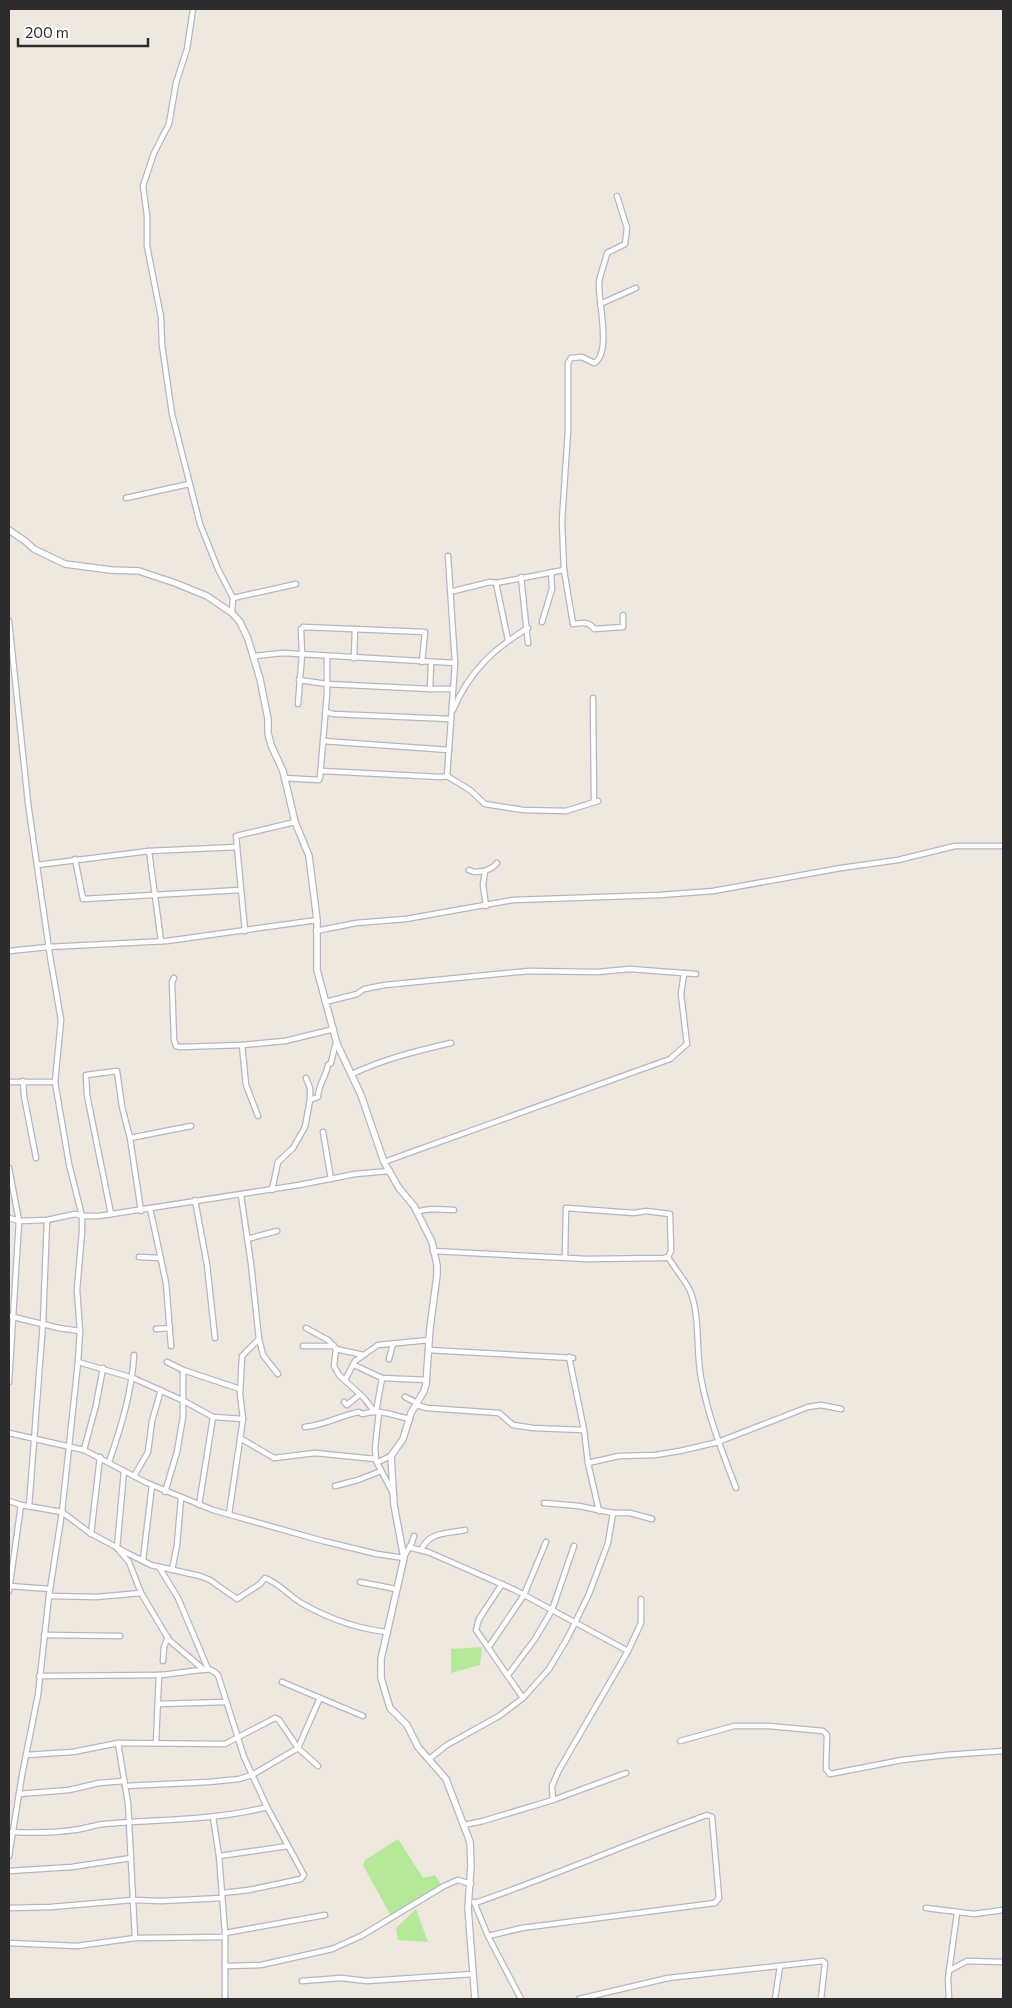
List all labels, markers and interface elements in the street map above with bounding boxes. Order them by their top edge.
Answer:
scale bar [18,15,148,47]
text: 200 m [25,23,69,41]

